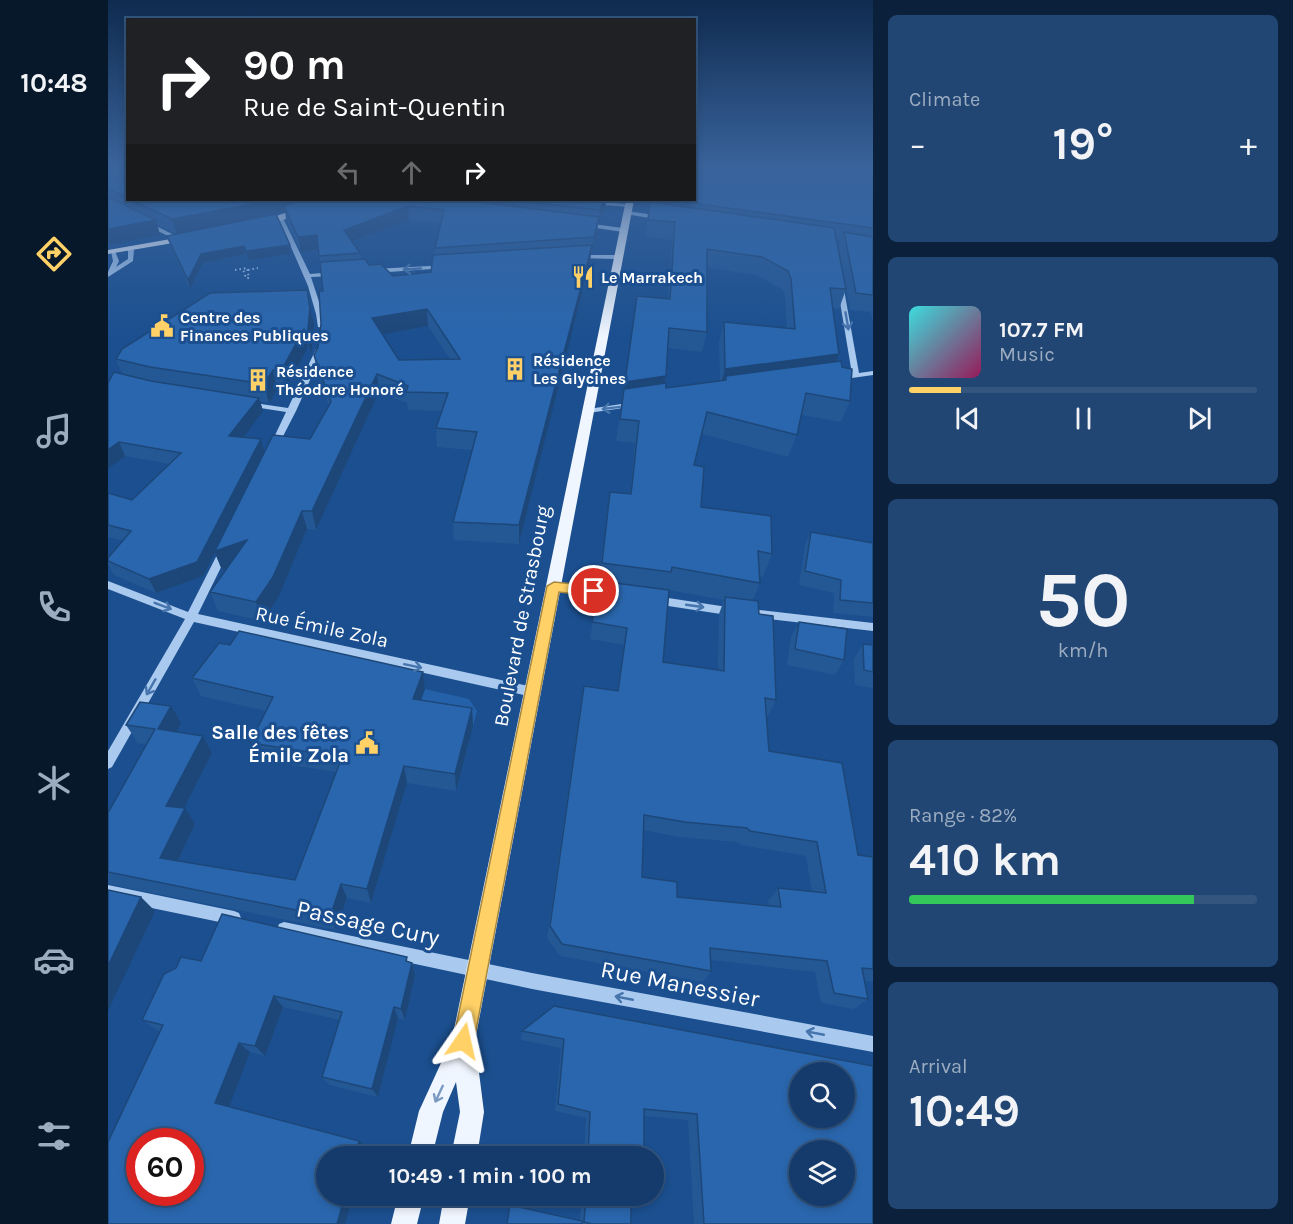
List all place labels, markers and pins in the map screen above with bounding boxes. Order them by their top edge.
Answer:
restaurant icon: Le Marrakech [570,264,596,290]
place label: Le Marrakech [601,268,703,287]
place label: Centre des Finances Publiques [180,308,329,345]
public building icon: Centre des Finances Publiques [149,313,175,339]
place label: Résidence Les Glycines [533,351,626,388]
building icon: Résidence Les Glycines [502,356,528,382]
place label: Résidence Théodore Honoré [276,362,404,399]
building icon: Résidence Théodore Honoré [245,367,271,393]
pin [568,565,619,616]
place label: Salle des fêtes Émile Zola [211,721,349,767]
public building icon: Salle des fêtes Émile Zola [354,730,380,756]

